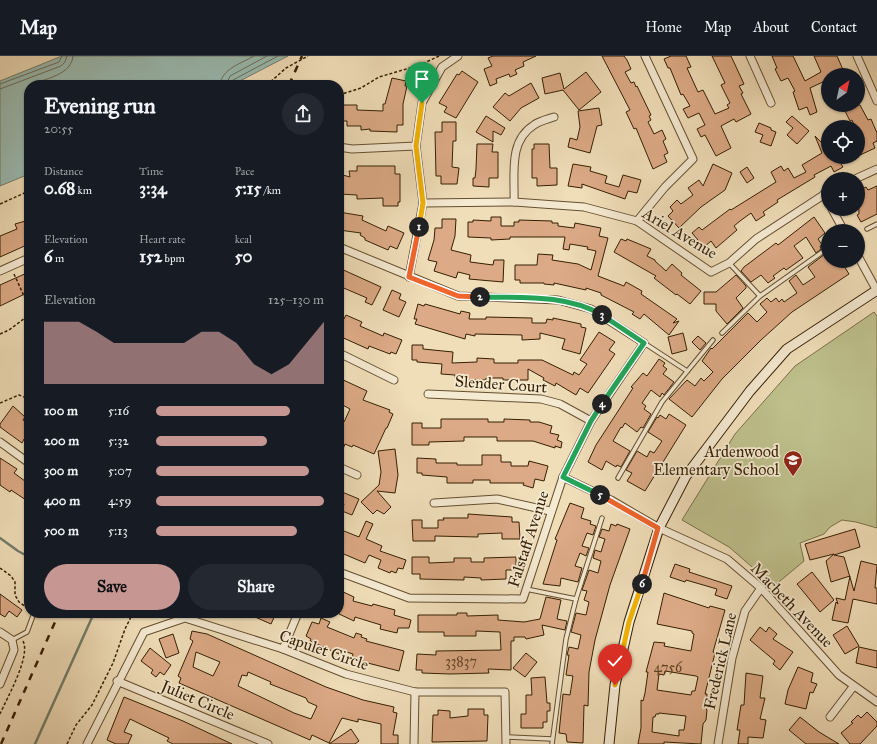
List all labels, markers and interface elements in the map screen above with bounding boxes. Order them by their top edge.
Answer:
text: Map [20,16,57,39]
text: Home [645,19,682,36]
text: Map [704,19,731,36]
text: About [753,19,789,36]
text: Contact [811,19,857,36]
pin [405,62,439,103]
icon: arrive [411,68,433,90]
north arrow [821,68,865,112]
map controls [821,68,865,268]
text: Evening run [44,92,156,119]
button: share [282,93,324,135]
button: locate [821,120,865,164]
text: 20:55 [44,121,73,137]
text: Distance [44,165,83,178]
text: Time [139,165,164,178]
text: Pace [235,165,255,178]
button: + [821,172,865,216]
text: 0.68 [44,178,75,199]
text: 3:34 [139,178,167,199]
text: 5:15 [235,178,261,199]
text: km [75,184,92,197]
text: /km [261,184,281,197]
street label: Ariel Avenue [638,203,721,263]
pin: 1 [409,217,429,237]
text: 1 [417,220,421,233]
button: − [821,224,865,268]
text: Elevation [44,233,88,246]
text: Heart rate [139,233,186,246]
text: kcal [235,233,252,246]
text: 6 [44,246,53,267]
text: 152 [139,246,162,267]
text: 50 [235,246,252,267]
text: m [53,252,64,265]
text: bpm [162,252,185,265]
pin: 2 [470,287,490,307]
text: 2 [477,290,483,303]
text: Elevation [44,292,96,308]
text: 125–130 m [268,292,324,308]
pin: 3 [592,305,612,325]
text: 3 [600,308,604,321]
street label: Slender Court [454,371,548,397]
pin: 4 [592,394,612,414]
text: 4 [599,397,605,410]
text: 100 m [44,403,78,419]
text: 5:16 [108,403,129,419]
text: 200 m [44,433,79,449]
text: 5:32 [108,433,129,449]
place label: Ardenwood Elementary School [653,442,780,479]
school or university icon: Ardenwood Elementary School [782,449,804,477]
text: 300 m [44,463,78,479]
text: 5:07 [108,463,132,479]
pin: 5 [590,485,610,505]
street label: Falstaff Avenue [503,488,553,590]
text: 5 [597,488,603,501]
text: 400 m [44,493,80,509]
text: 4:59 [108,493,132,509]
text: 500 m [44,523,79,539]
text: 5:13 [108,523,128,539]
street label: Macbeth Avenue [747,559,837,652]
button: Save [44,564,180,610]
button: Share [188,564,324,610]
pin: 6 [632,574,652,594]
text: 6 [639,577,645,590]
street label: Frederick Lane [700,610,740,711]
street label: Capulet Circle [277,626,371,674]
pin [598,644,632,685]
icon: check [604,650,626,672]
house number: 33837 [445,653,477,670]
house number: 4756 [654,659,683,676]
street label: Juliet Circle [156,675,238,725]

